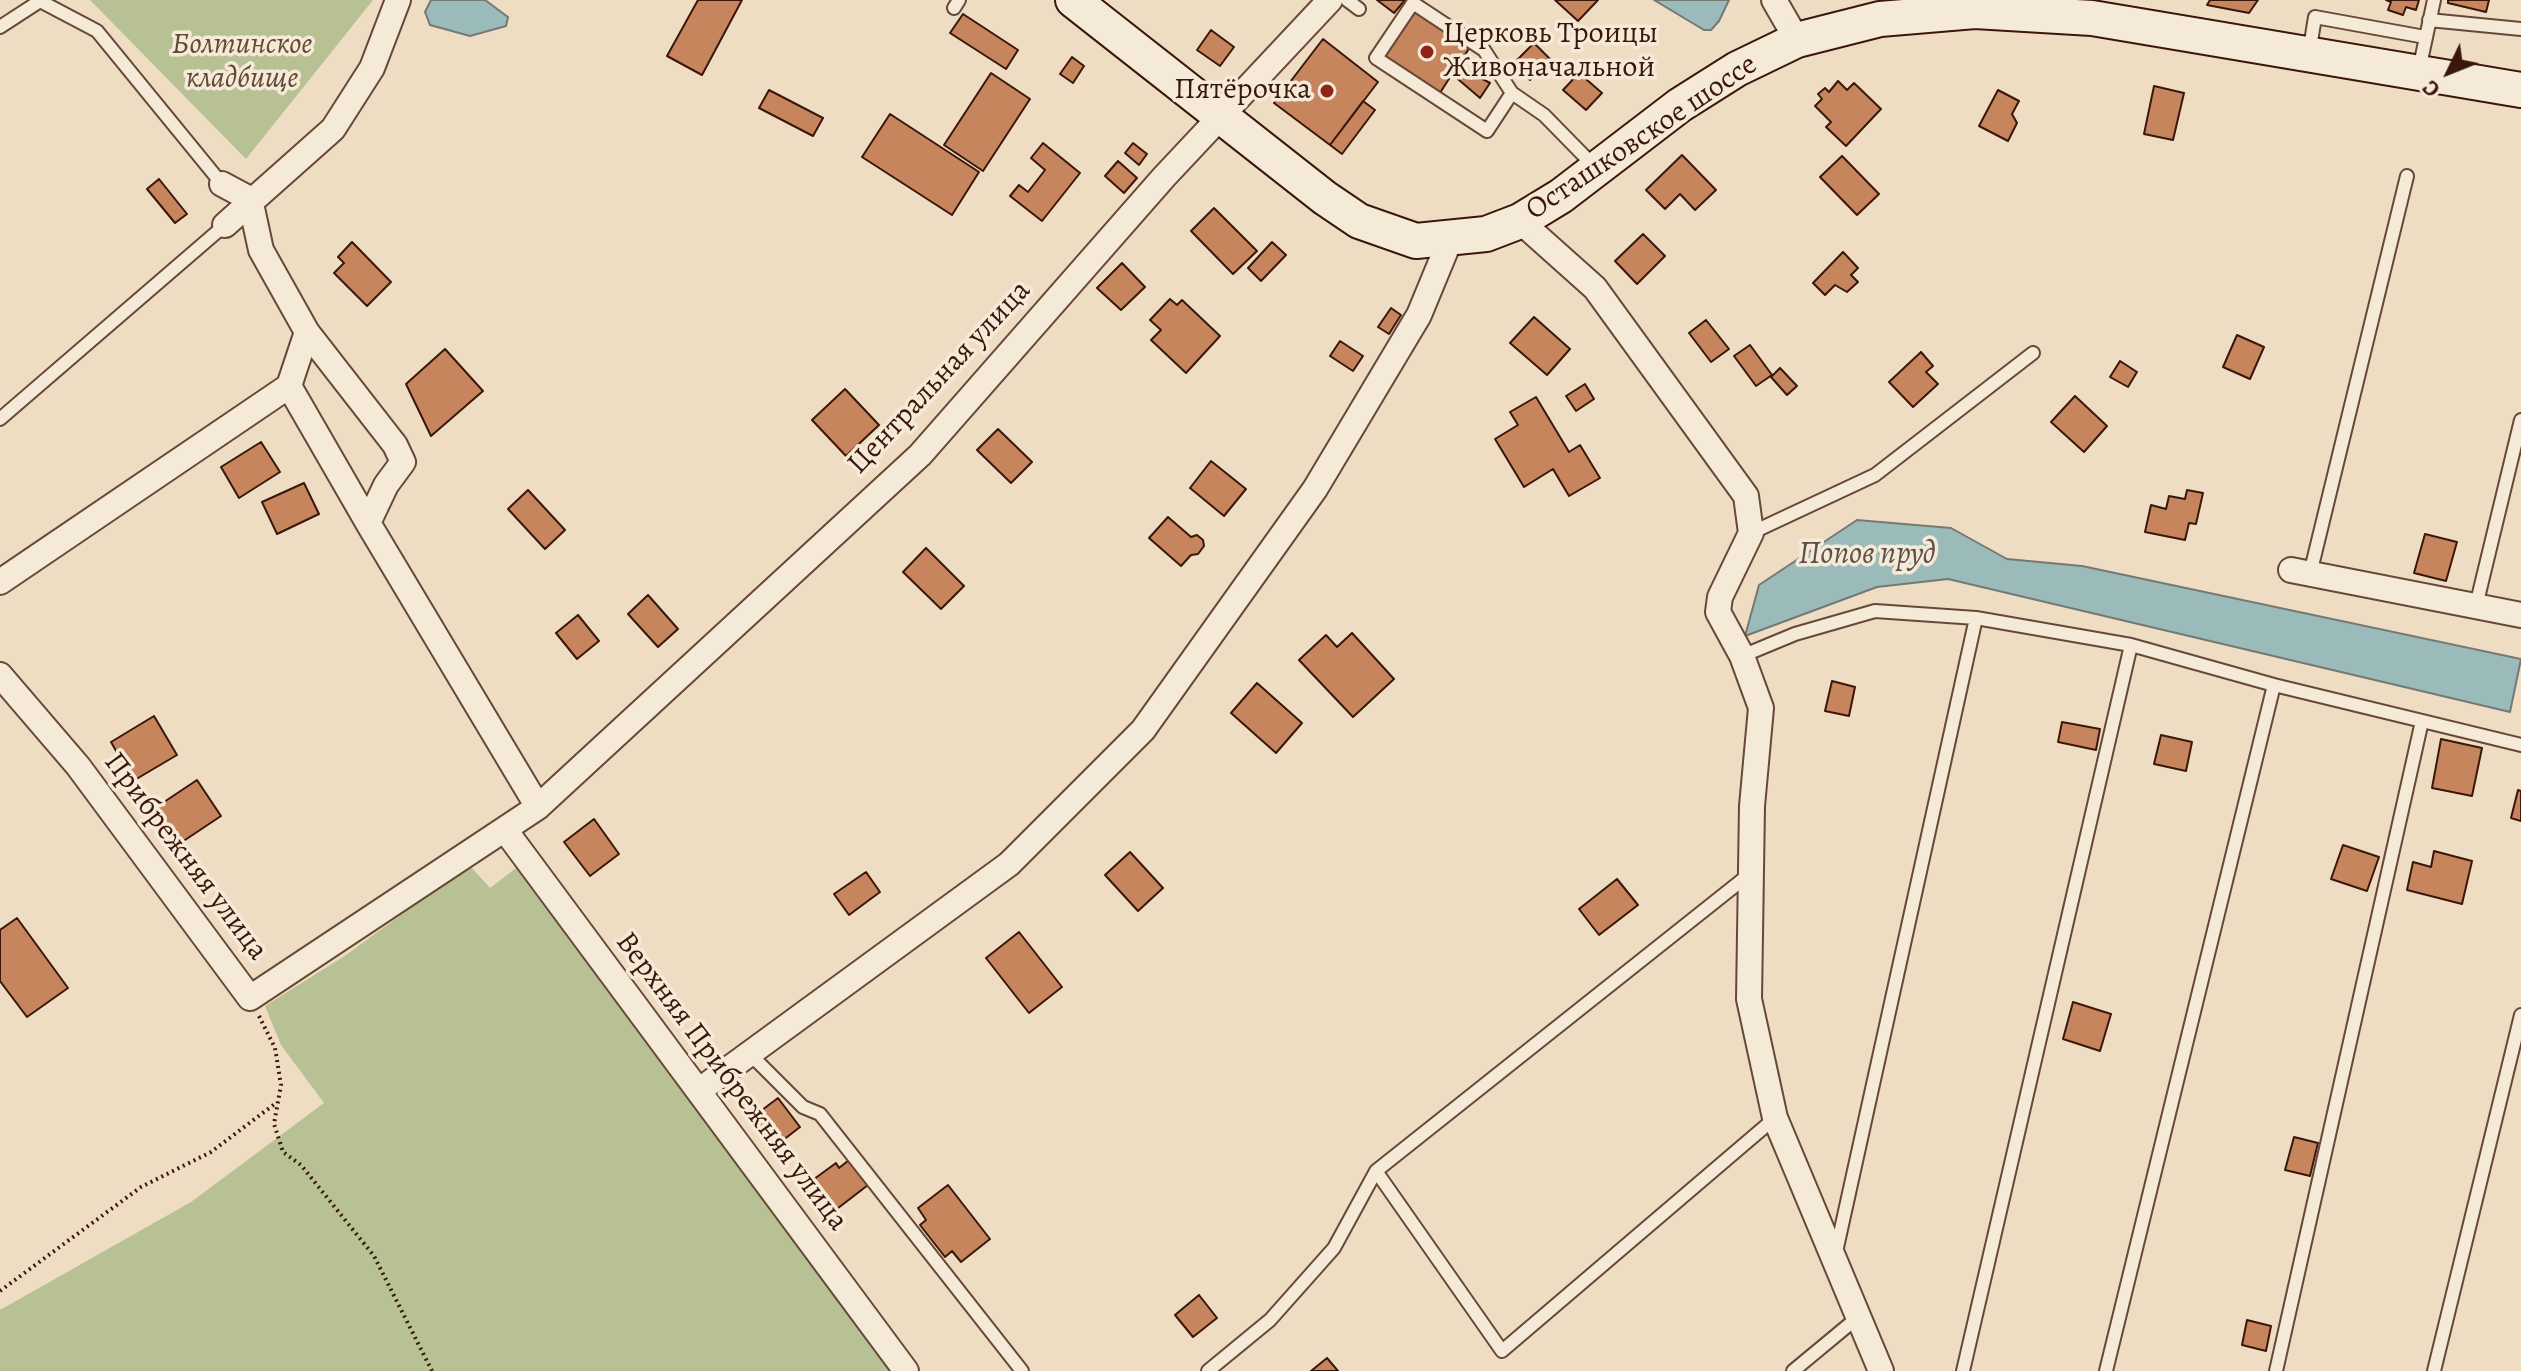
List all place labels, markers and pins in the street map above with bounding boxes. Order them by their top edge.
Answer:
place label: Церковь Троицы Живоначальной [1443,17,1658,88]
marker: Церковь Троицы Живоначальной [1418,43,1436,61]
place label: Пятёрочка [1174,73,1311,109]
marker: Пятёрочка [1318,82,1336,100]

